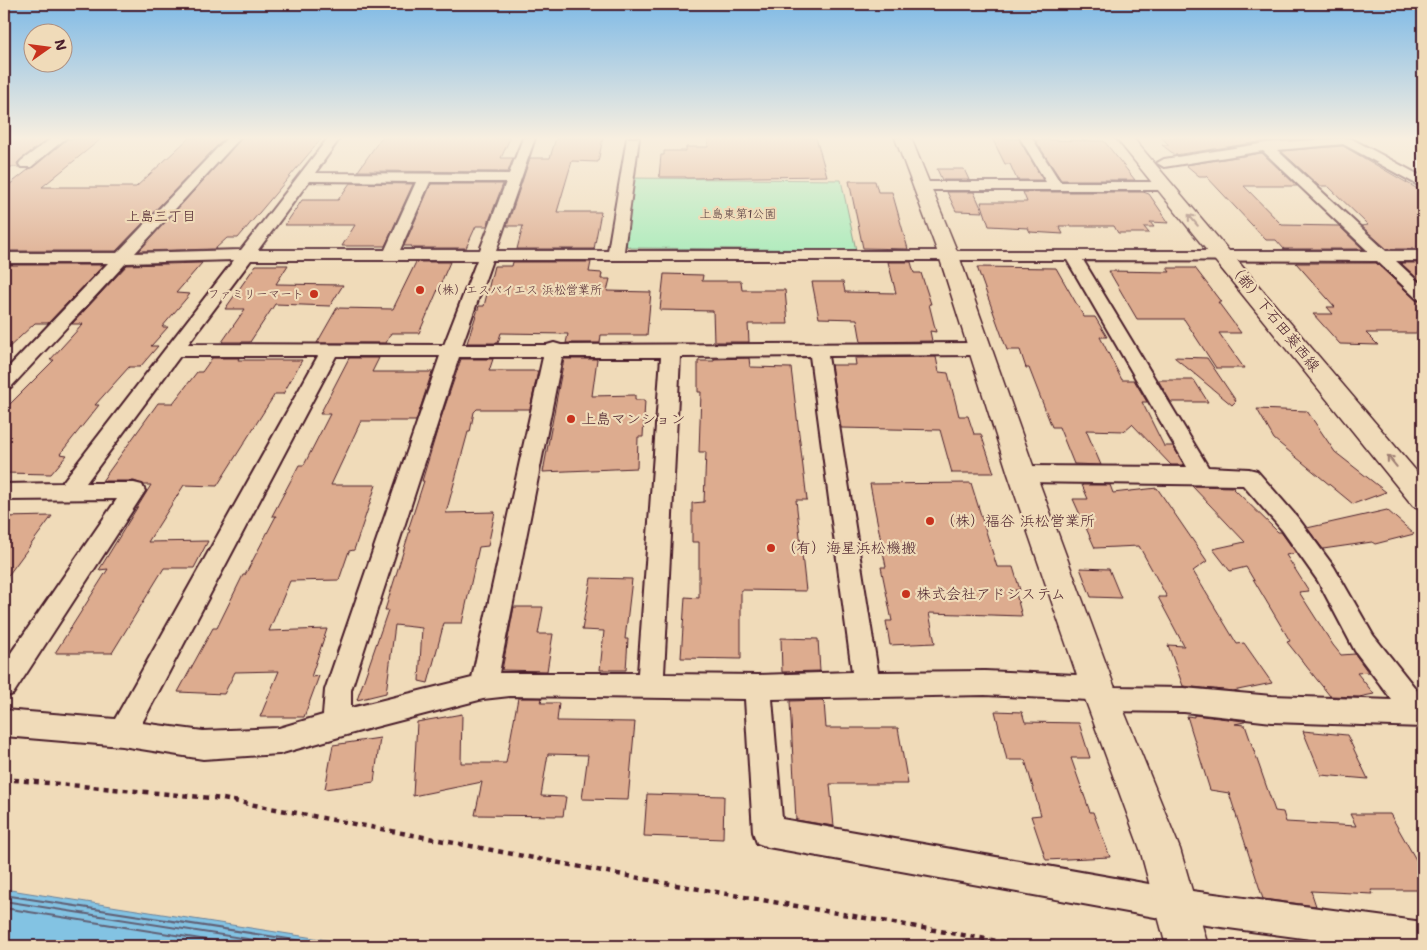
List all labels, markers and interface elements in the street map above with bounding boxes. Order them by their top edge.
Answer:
north arrow [22,22,72,72]
text: N [51,37,71,52]
park label: 上島東第1公園 [699,206,777,222]
district label: 上島三丁目 [126,207,196,225]
one-way arrow [1188,214,1199,227]
street label: （都）下石田葵西線 [1224,258,1324,376]
place label: （株）エスバイエス 浜松営業所 [430,282,602,298]
marker: （株）エスバイエス 浜松営業所 [414,284,426,296]
place label: ファミリーマート [208,286,304,302]
marker: ファミリーマート [308,288,320,300]
place label: 上島マンション [581,409,685,429]
marker: 上島マンション [565,413,577,425]
one-way arrow [1387,455,1398,468]
place label: （株）福谷 浜松営業所 [940,511,1095,531]
marker: （株）福谷 浜松営業所 [924,515,936,527]
place label: （有）海星浜松機搬 [781,538,916,558]
marker: （有）海星浜松機搬 [765,542,777,554]
place label: 株式会社アドシステム [916,584,1066,604]
marker: 株式会社アドシステム [900,588,912,600]

